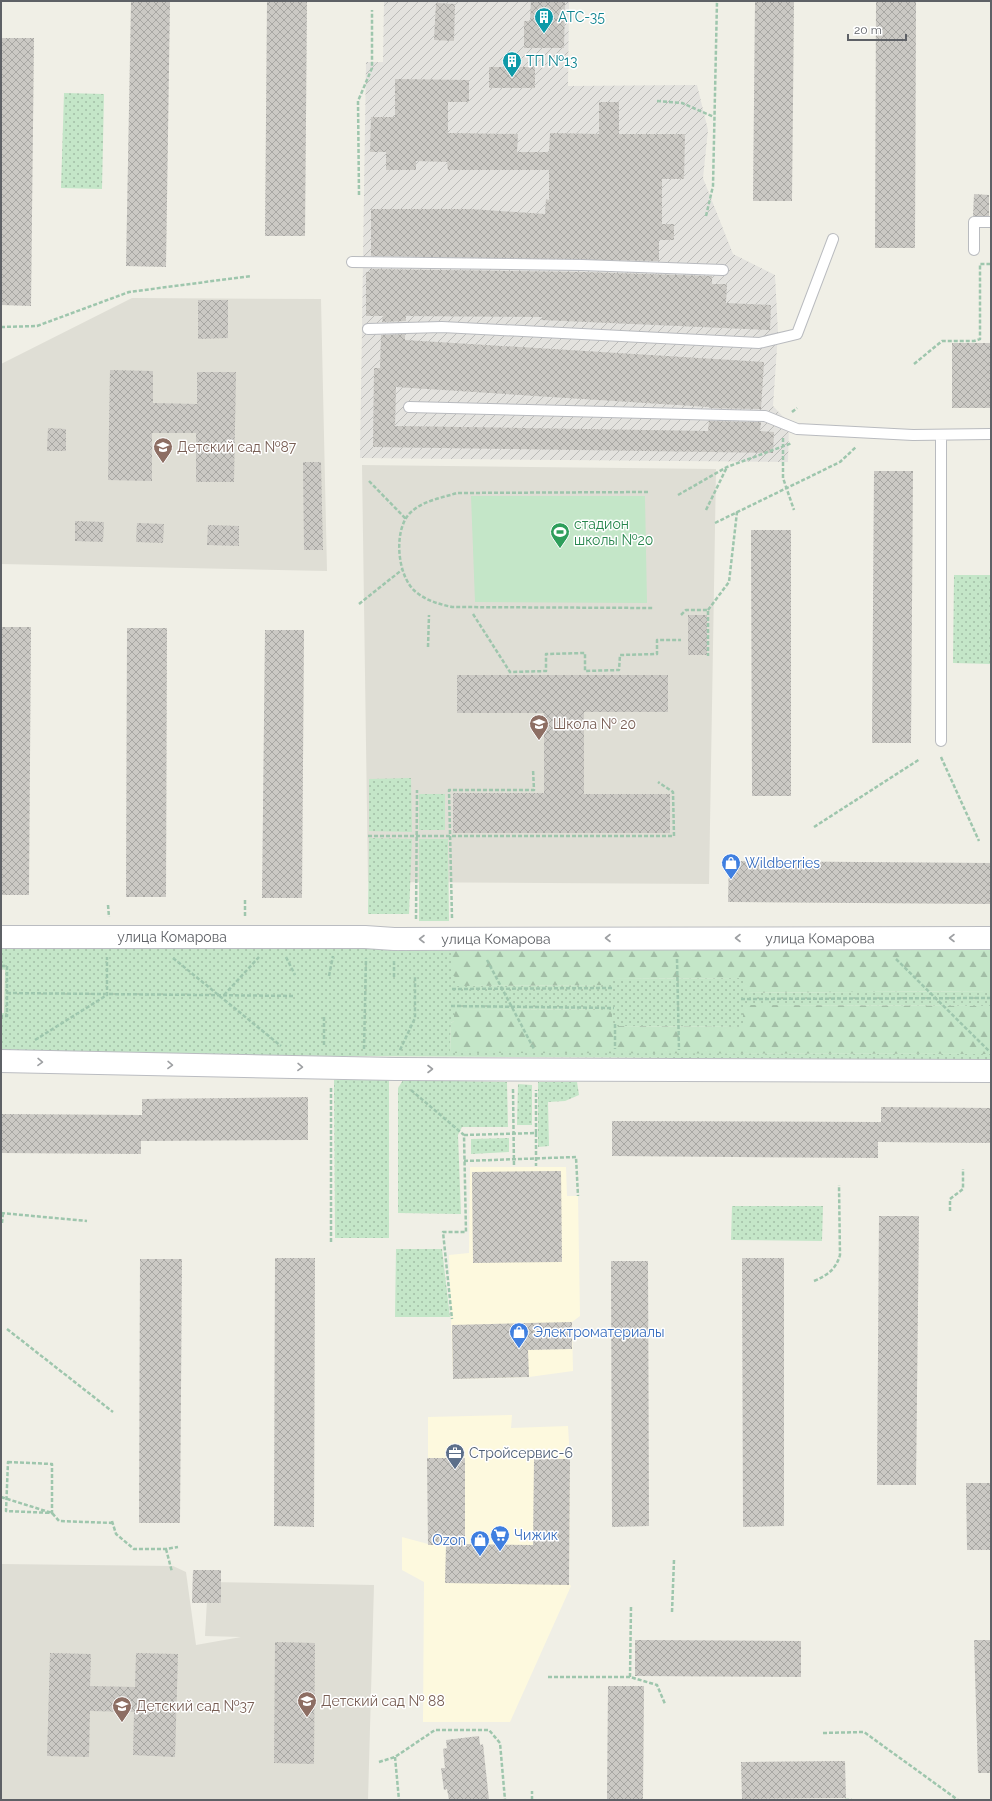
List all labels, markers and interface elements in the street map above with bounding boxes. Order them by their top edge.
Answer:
building icon: АТС-35 [533,6,555,34]
place label: АТС-35 [558,9,605,25]
scale bar [848,16,906,42]
text: 20 m [854,23,882,37]
building icon: ТП №13 [501,50,523,78]
place label: ТП №13 [526,53,578,69]
school or university icon: Детский сад №87 [152,436,174,464]
place label: Детский сад №87 [177,439,297,455]
place label: стадион школы №20 [574,516,653,548]
sports icon: стадион школы №20 [549,521,571,549]
school or university icon: Школа № 20 [528,713,550,741]
place label: Школа № 20 [553,716,636,732]
shop icon: Wildberries [720,852,742,880]
place label: Wildberries [745,855,820,871]
street label: улица Комарова [117,929,227,945]
street label: улица Комарова [765,930,875,946]
street label: улица Комарова [441,931,551,947]
one-way arrow [605,934,611,942]
one-way arrow [735,934,741,942]
one-way arrow [949,934,955,942]
one-way arrow [419,935,425,943]
one-way arrow [37,1058,43,1066]
one-way arrow [167,1061,173,1069]
one-way arrow [297,1063,303,1071]
one-way arrow [427,1065,433,1073]
shop icon: Электроматериалы [508,1321,530,1349]
place label: Электроматериалы [533,1324,664,1340]
office icon: Стройсервис-6 [444,1442,466,1470]
place label: Стройсервис-6 [469,1445,573,1461]
supermarket icon: Чижик [489,1524,511,1552]
place label: Чижик [514,1527,558,1543]
shop icon: Ozon [469,1529,491,1557]
place label: Ozon [432,1532,466,1548]
school or university icon: Детский сад № 88 [296,1690,318,1718]
place label: Детский сад № 88 [321,1693,445,1709]
school or university icon: Детский сад №37 [111,1695,133,1723]
place label: Детский сад №37 [136,1698,255,1714]

